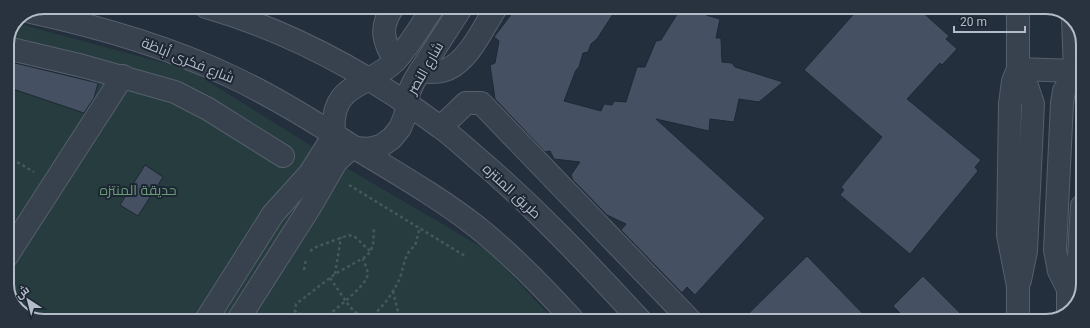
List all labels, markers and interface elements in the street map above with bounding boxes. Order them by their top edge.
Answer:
scale bar [954,8,1025,34]
text: 20 m [960,15,987,29]
street label: شارع فكرى أباظة [139,33,237,87]
street label: شارع النصر [403,39,447,98]
street label: طريق المنتزه [479,160,544,223]
park label: حديقة المنتزه [99,182,177,198]
north arrow [8,280,48,320]
text: ش [13,283,32,302]

